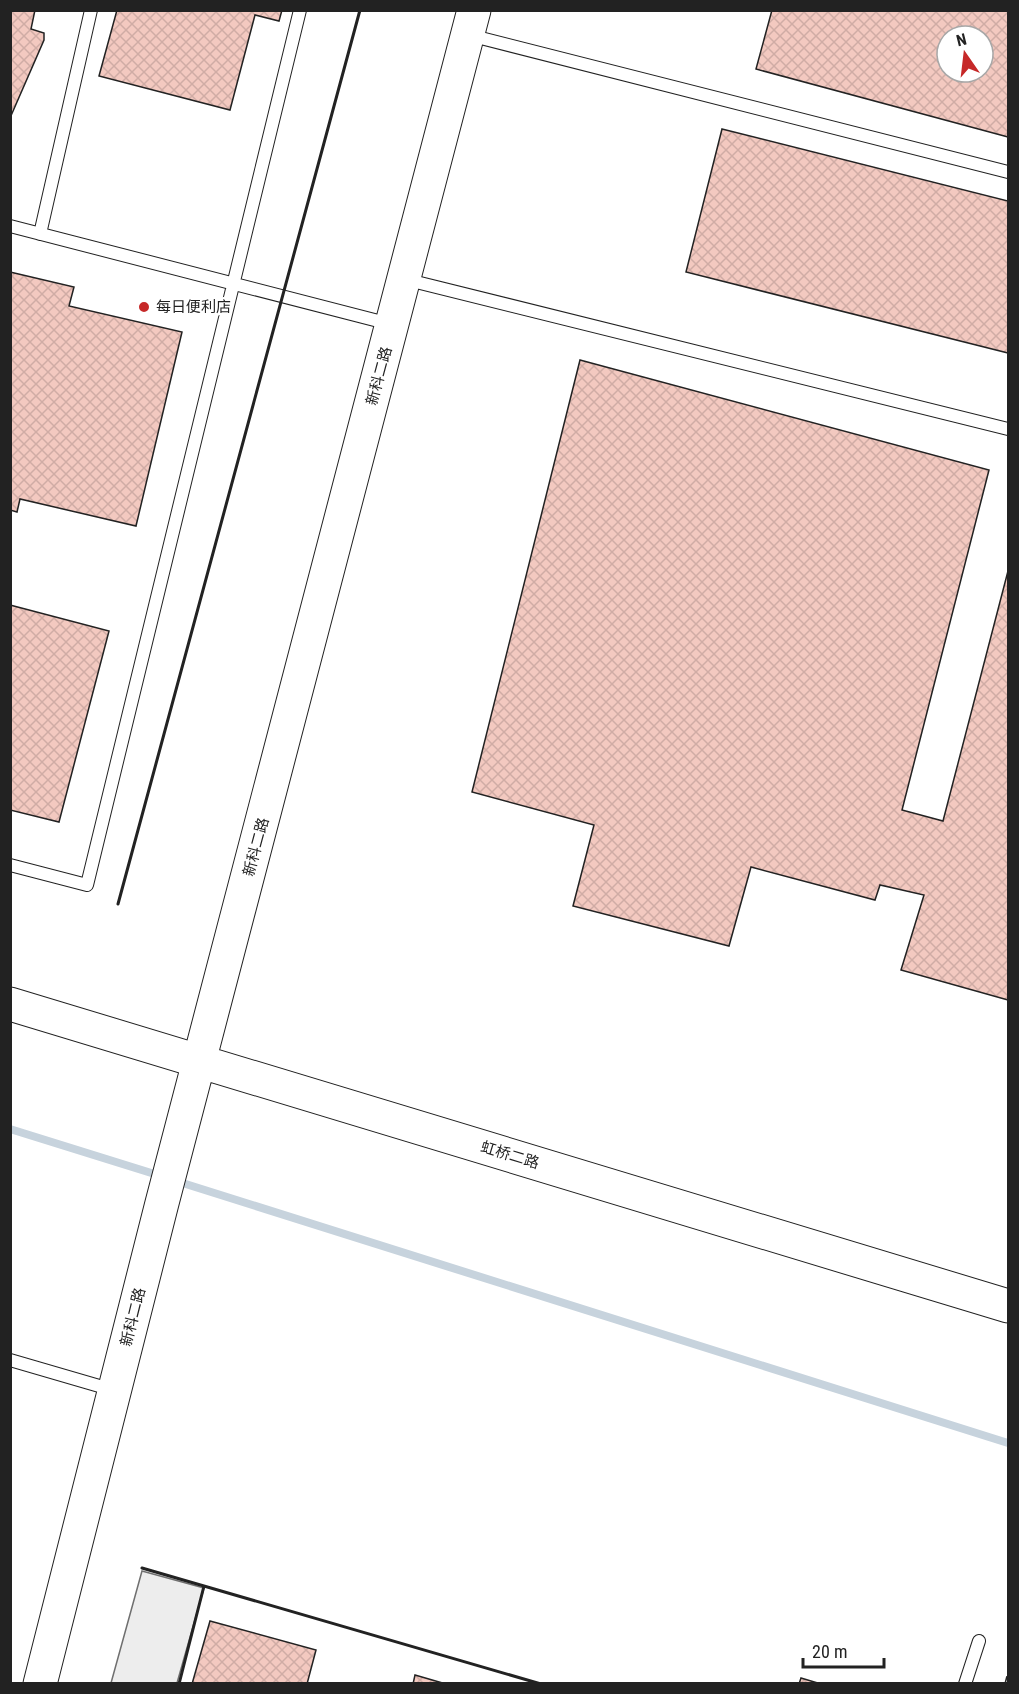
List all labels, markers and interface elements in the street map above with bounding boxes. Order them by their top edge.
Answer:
north arrow [935,24,995,84]
text: N [954,30,969,50]
place label: 每日便利店 [156,298,231,316]
marker: 每日便利店 [137,300,151,314]
street label: 新科二路 [363,345,395,407]
street label: 新科二路 [240,816,272,878]
street label: 虹桥二路 [479,1138,541,1172]
street label: 新科二路 [117,1286,149,1348]
scale bar [803,1631,884,1669]
text: 20 m [812,1641,847,1662]

